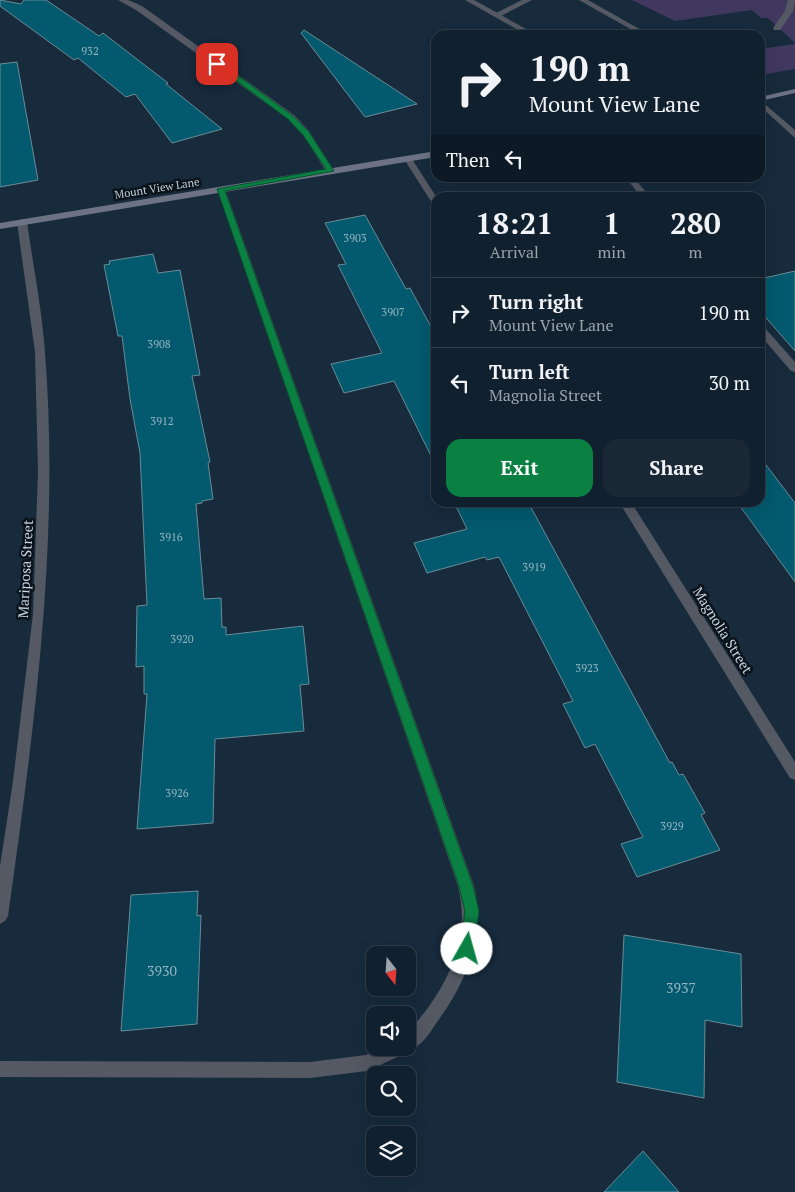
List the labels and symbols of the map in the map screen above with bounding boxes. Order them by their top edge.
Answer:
pin [196,43,238,85]
house number: 932 [81,44,99,58]
street label: Mount View Lane [114,174,201,202]
house number: 3903 [343,231,367,245]
house number: 3907 [381,305,405,319]
house number: 3908 [147,337,171,351]
house number: 3912 [150,414,174,428]
street label: Mariposa Street [13,519,37,619]
house number: 3916 [159,530,183,544]
house number: 3919 [522,560,546,574]
street label: Magnolia Street [689,583,758,678]
house number: 3920 [170,632,194,646]
house number: 3923 [575,661,599,675]
house number: 3926 [165,786,189,800]
house number: 3929 [660,819,684,833]
position arrow [440,922,492,974]
north arrow [366,946,416,996]
house number: 3930 [147,961,177,980]
house number: 3937 [666,978,696,997]

